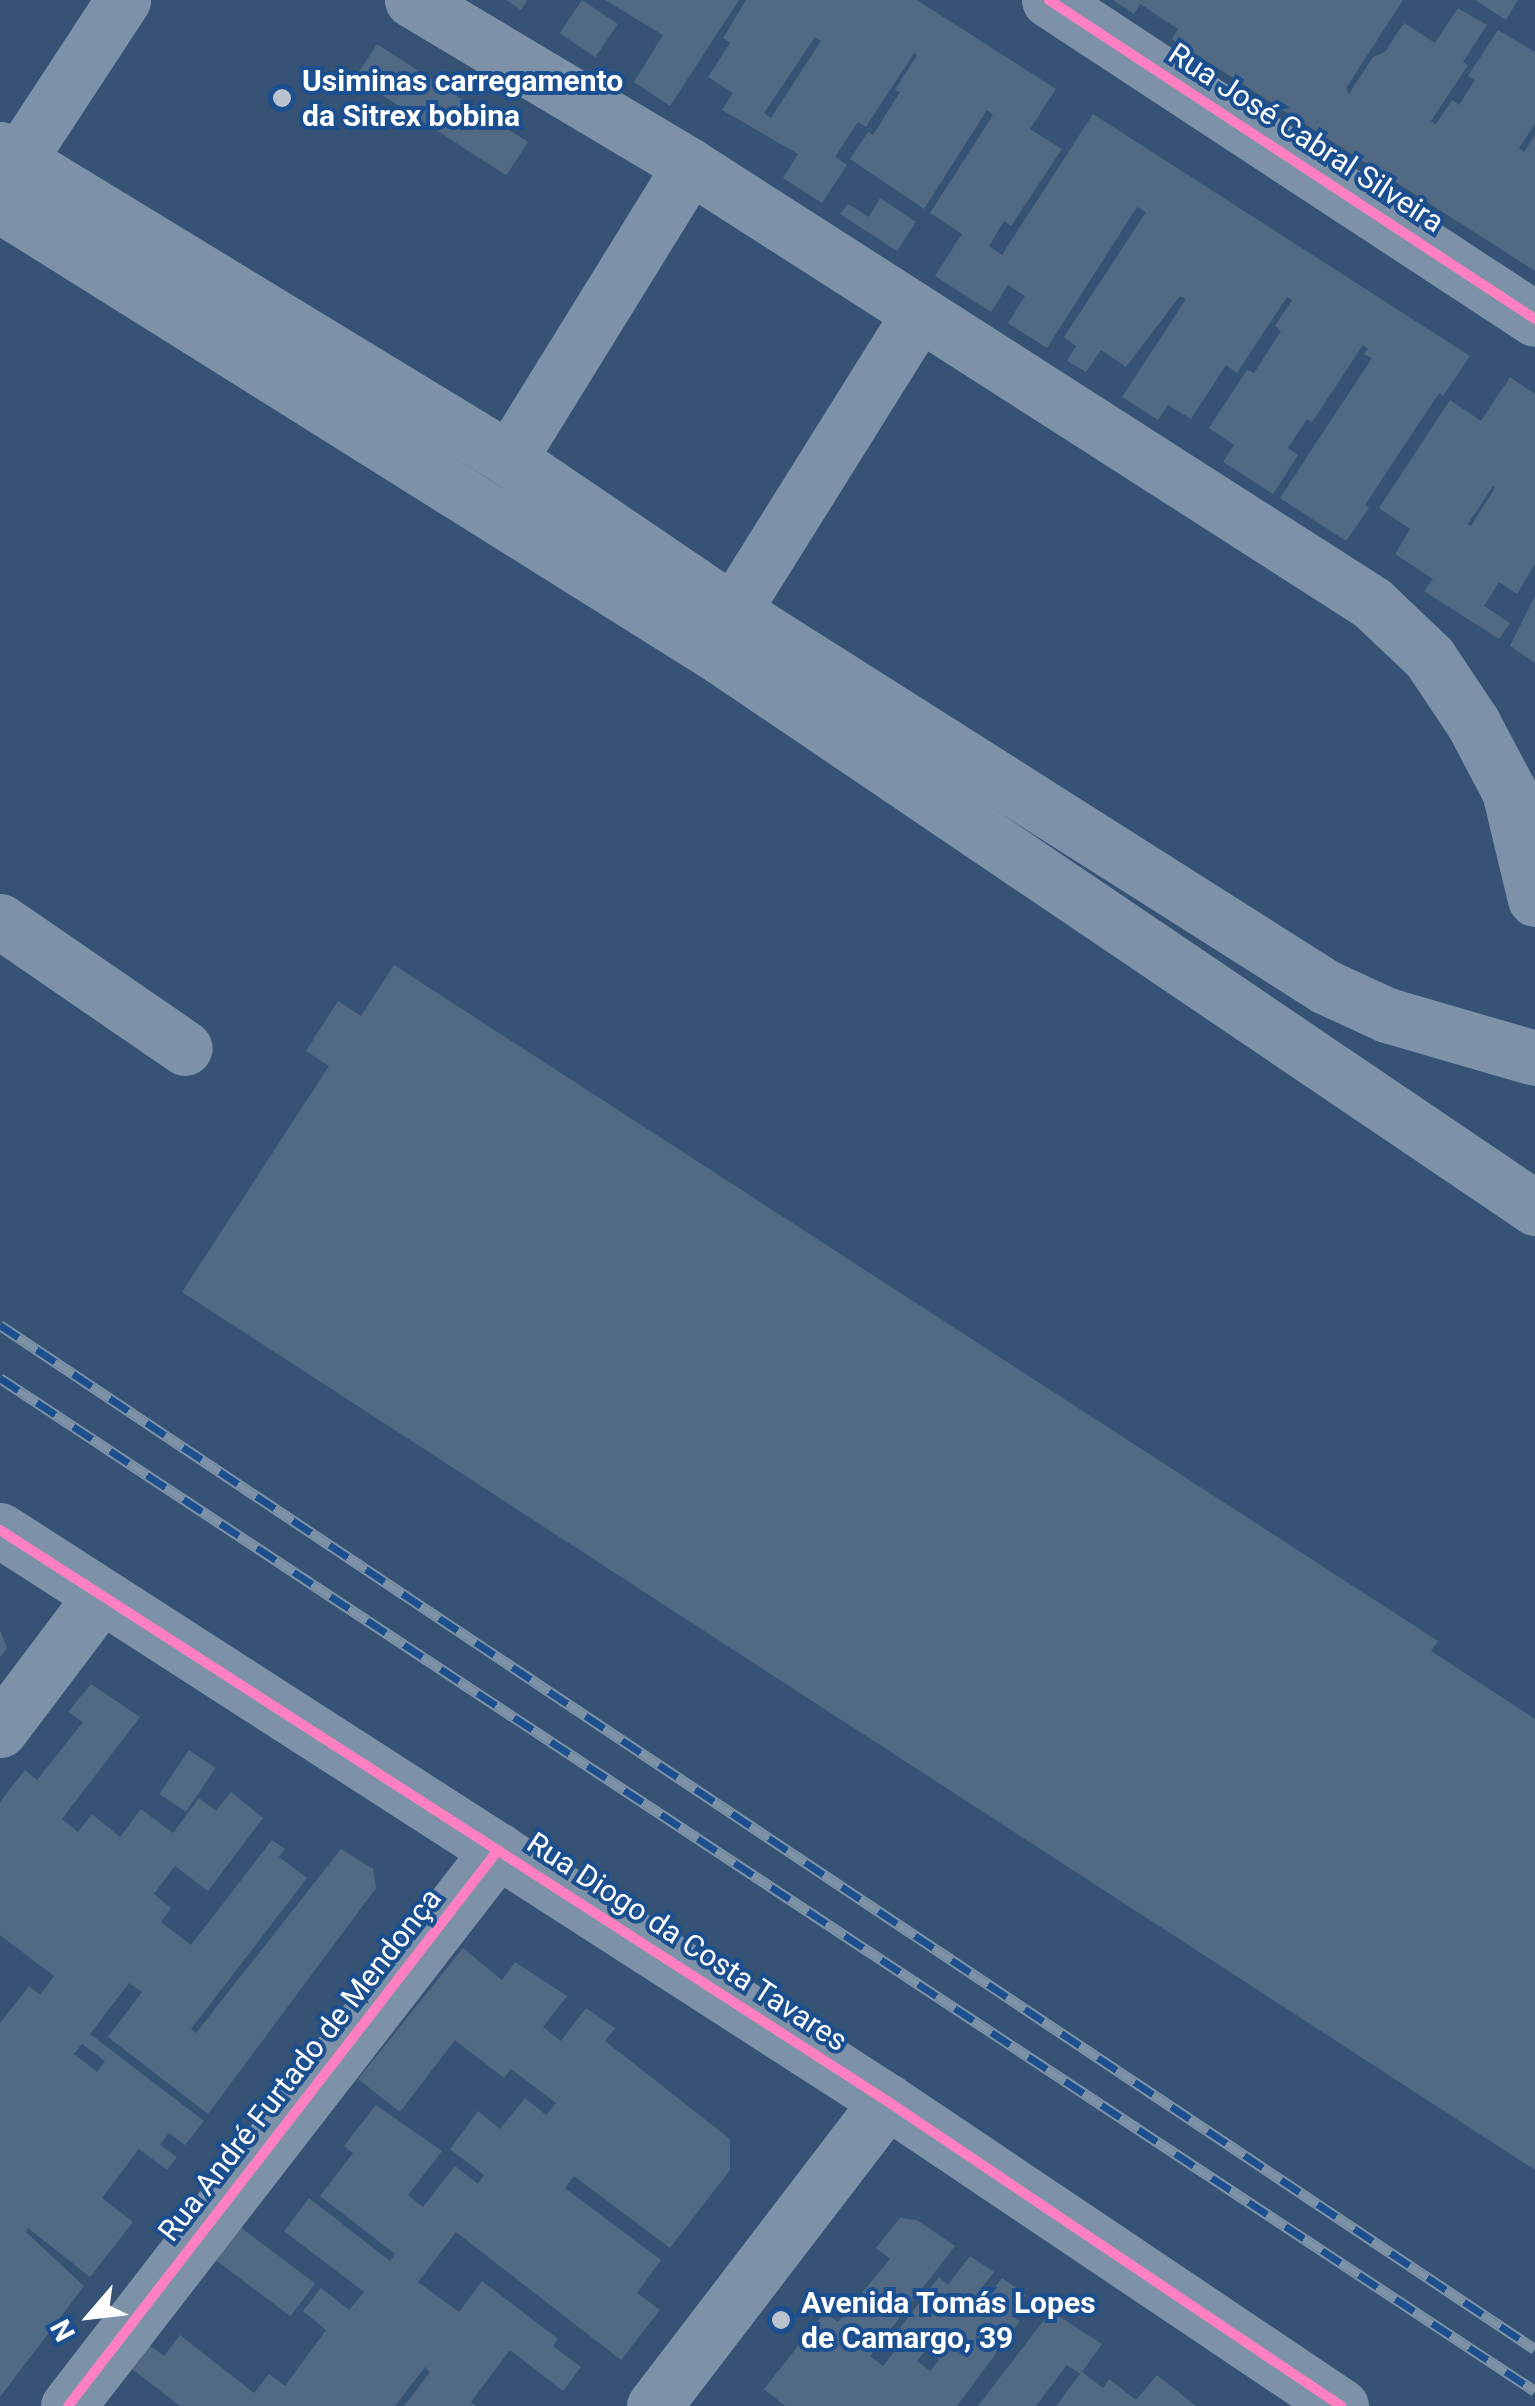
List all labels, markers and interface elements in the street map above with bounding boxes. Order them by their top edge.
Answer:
street label: Rua José Cabral Silveira [1162,36,1450,240]
place label: Usiminas carregamento da Sitrex bobina [302,63,623,134]
marker: Usiminas carregamento da Sitrex bobina [271,87,293,109]
street label: Rua Diogo da Costa Tavares [520,1825,854,2059]
street label: Rua André Furtado de Mendonça [151,1881,449,2249]
north arrow [40,2266,140,2366]
place label: Avenida Tomás Lopes de Camargo, 39 [801,2285,1096,2356]
marker: Avenida Tomás Lopes de Camargo, 39 [770,2309,792,2331]
text: N [44,2314,82,2347]

